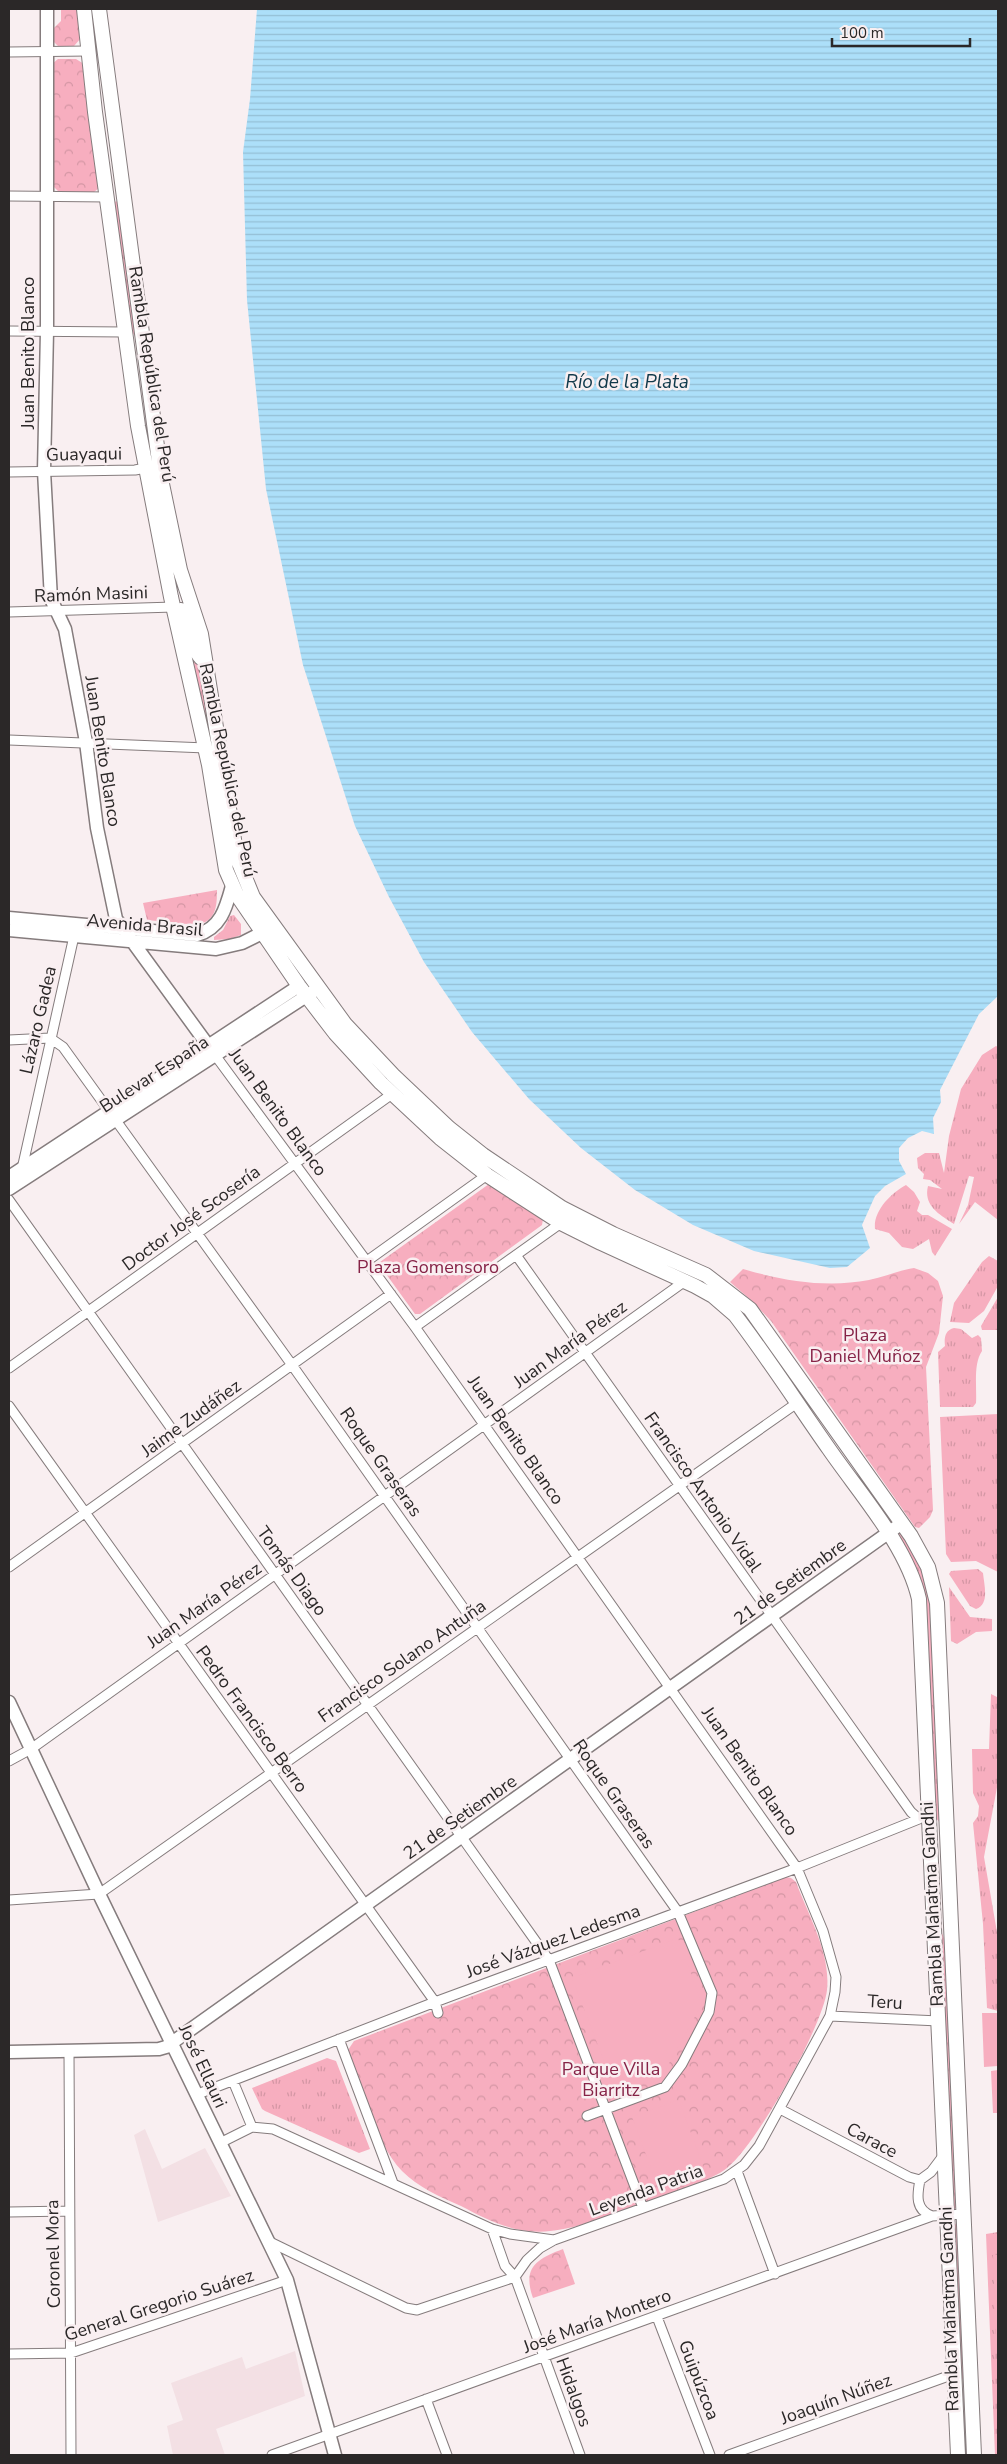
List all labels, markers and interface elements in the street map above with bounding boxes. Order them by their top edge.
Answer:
scale bar [832,15,970,47]
text: 100 m [840,23,884,43]
street label: Rambla República del Perú [123,264,181,484]
street label: Juan Benito Blanco [16,277,40,430]
water label: Río de la Plata [565,369,689,395]
street label: Guayaqui [46,441,122,467]
street label: Ramón Masini [34,580,148,608]
street label: Rambla República del Perú [194,661,262,879]
street label: Juan Benito Blanco [79,673,127,828]
street label: Avenida Brasil [86,908,205,942]
street label: Lázaro Gadea [14,964,62,1076]
street label: Bulevar España [95,1030,213,1118]
street label: Juan Benito Blanco [223,1042,333,1181]
street label: Doctor José Scosería [117,1160,265,1276]
park label: Plaza Gomensoro [357,1255,499,1279]
street label: Juan María Pérez [508,1295,632,1394]
park label: Plaza Daniel Muñoz [810,1323,920,1368]
street label: Juan Benito Blanco [462,1370,570,1509]
street label: Jaime Zudáñez [135,1374,246,1463]
street label: Roque Graseras [334,1403,428,1521]
street label: Francisco Antonio Vidal [639,1407,768,1577]
street label: Tomás Diago [251,1521,333,1621]
street label: 21 de Setiembre [729,1533,851,1631]
street label: Juan María Pérez [141,1557,266,1654]
street label: Francisco Solano Antuña [313,1594,491,1728]
street label: Pedro Francisco Berro [190,1641,314,1797]
street label: Juan Benito Blanco [696,1701,804,1840]
street label: Roque Graseras [567,1735,661,1853]
street label: 21 de Setiembre [398,1769,522,1865]
street label: Rambla Mahatma Gandhi [915,1801,949,2007]
street label: José Vázquez Ledesma [462,1898,643,1984]
street label: Teru [867,1989,903,2015]
street label: José Ellauri [173,2019,233,2112]
park label: Parque Villa Biarritz [562,2057,660,2102]
street label: Carace [842,2116,902,2164]
street label: Leyenda Patria [586,2158,706,2222]
street label: Coronel Mora [40,2199,66,2309]
street label: Rambla Mahatma Gandhi [933,2206,965,2412]
street label: General Gregorio Suárez [61,2263,257,2347]
street label: José María Montero [519,2283,674,2359]
street label: Guipúzcoa [673,2337,725,2423]
street label: Hidalgos [550,2354,598,2430]
street label: Joaquín Núñez [776,2368,895,2431]

